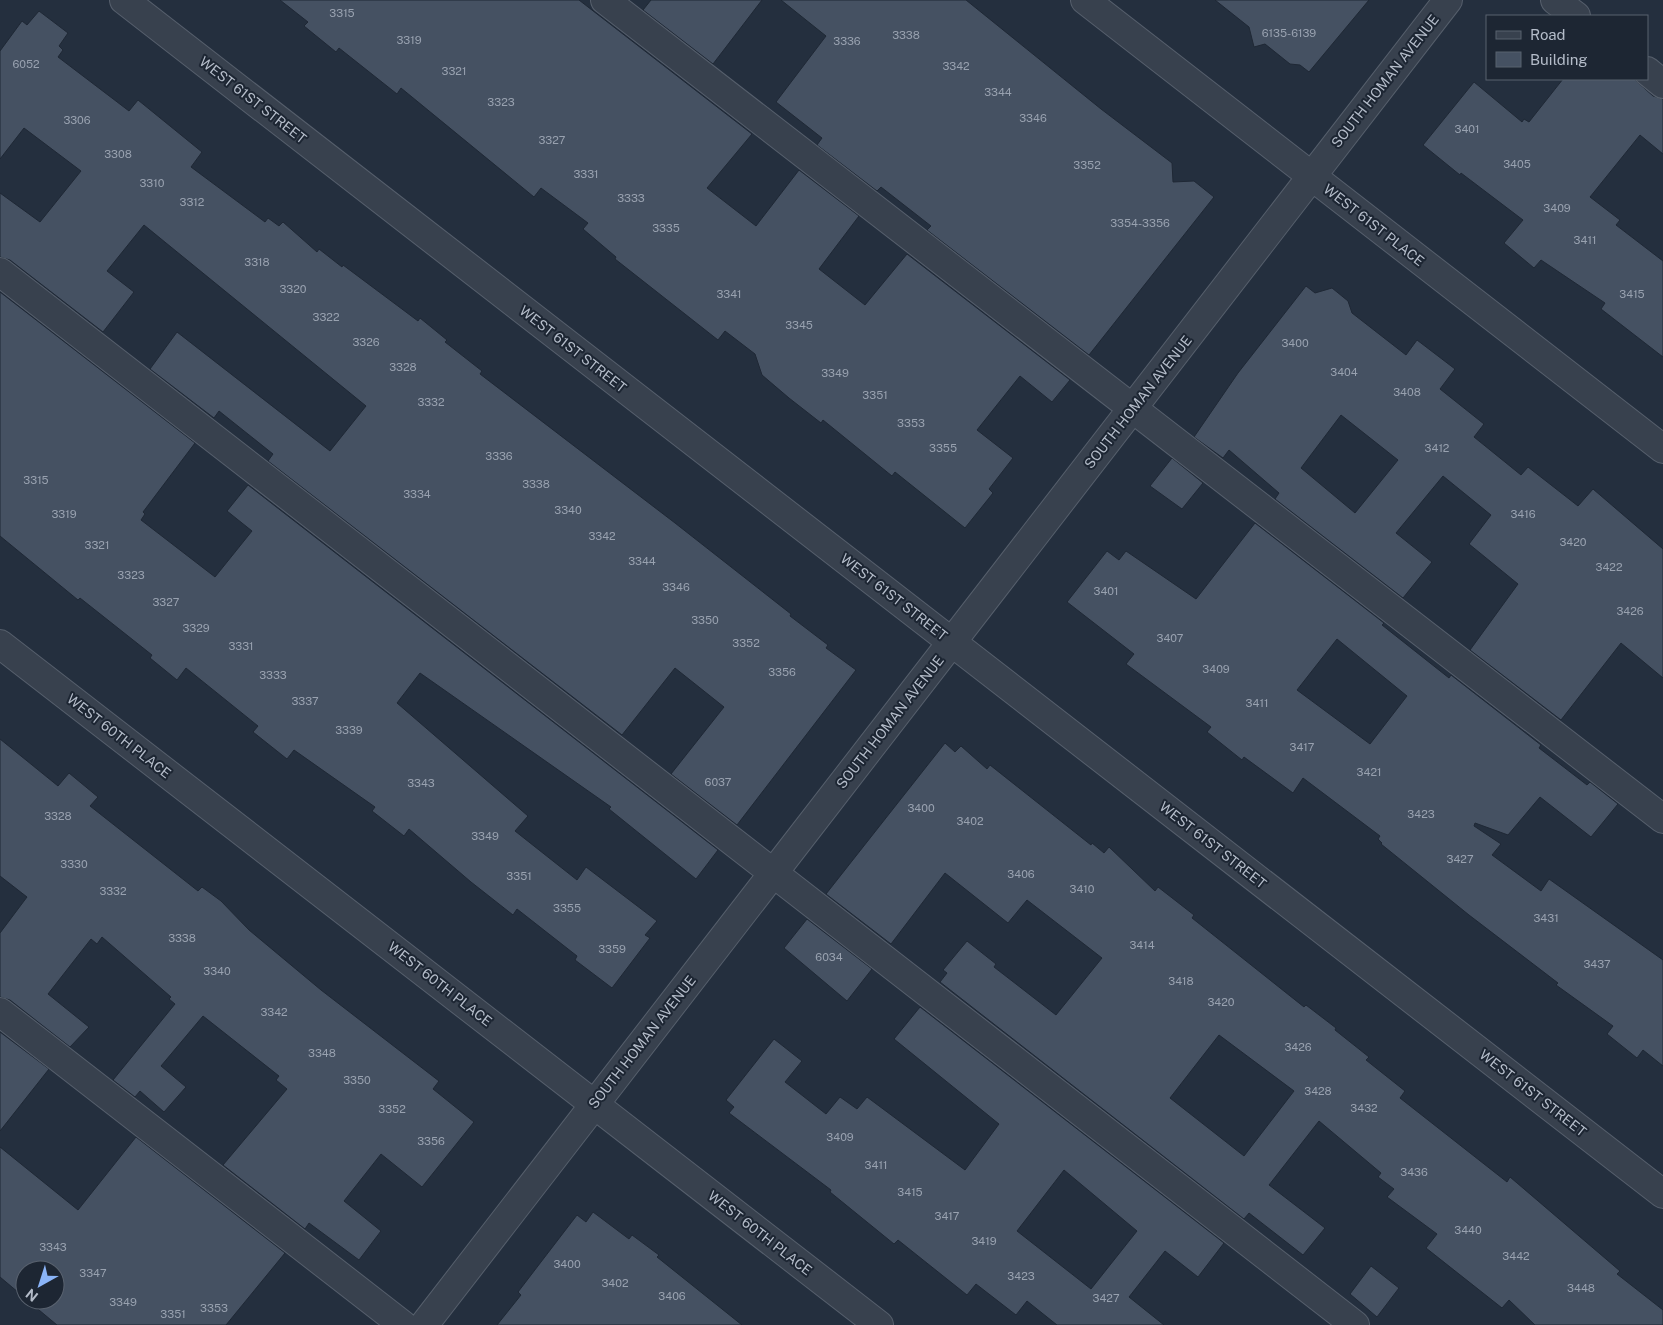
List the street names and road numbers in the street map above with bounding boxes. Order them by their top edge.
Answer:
street label: SOUTH HOMAN AVENUE [1328,11,1442,151]
street label: WEST 61ST STREET [196,53,310,147]
street label: WEST 61ST PLACE [1321,181,1427,269]
street label: WEST 61ST STREET [516,302,630,396]
street label: SOUTH HOMAN AVENUE [1081,332,1195,472]
street label: WEST 61ST STREET [837,550,951,644]
street label: SOUTH HOMAN AVENUE [833,652,947,792]
street label: WEST 60TH PLACE [64,690,174,782]
street label: WEST 61ST STREET [1156,798,1270,892]
street label: WEST 60TH PLACE [385,938,495,1030]
street label: SOUTH HOMAN AVENUE [585,972,699,1112]
street label: WEST 61ST STREET [1476,1046,1590,1140]
street label: WEST 60TH PLACE [705,1187,815,1279]

